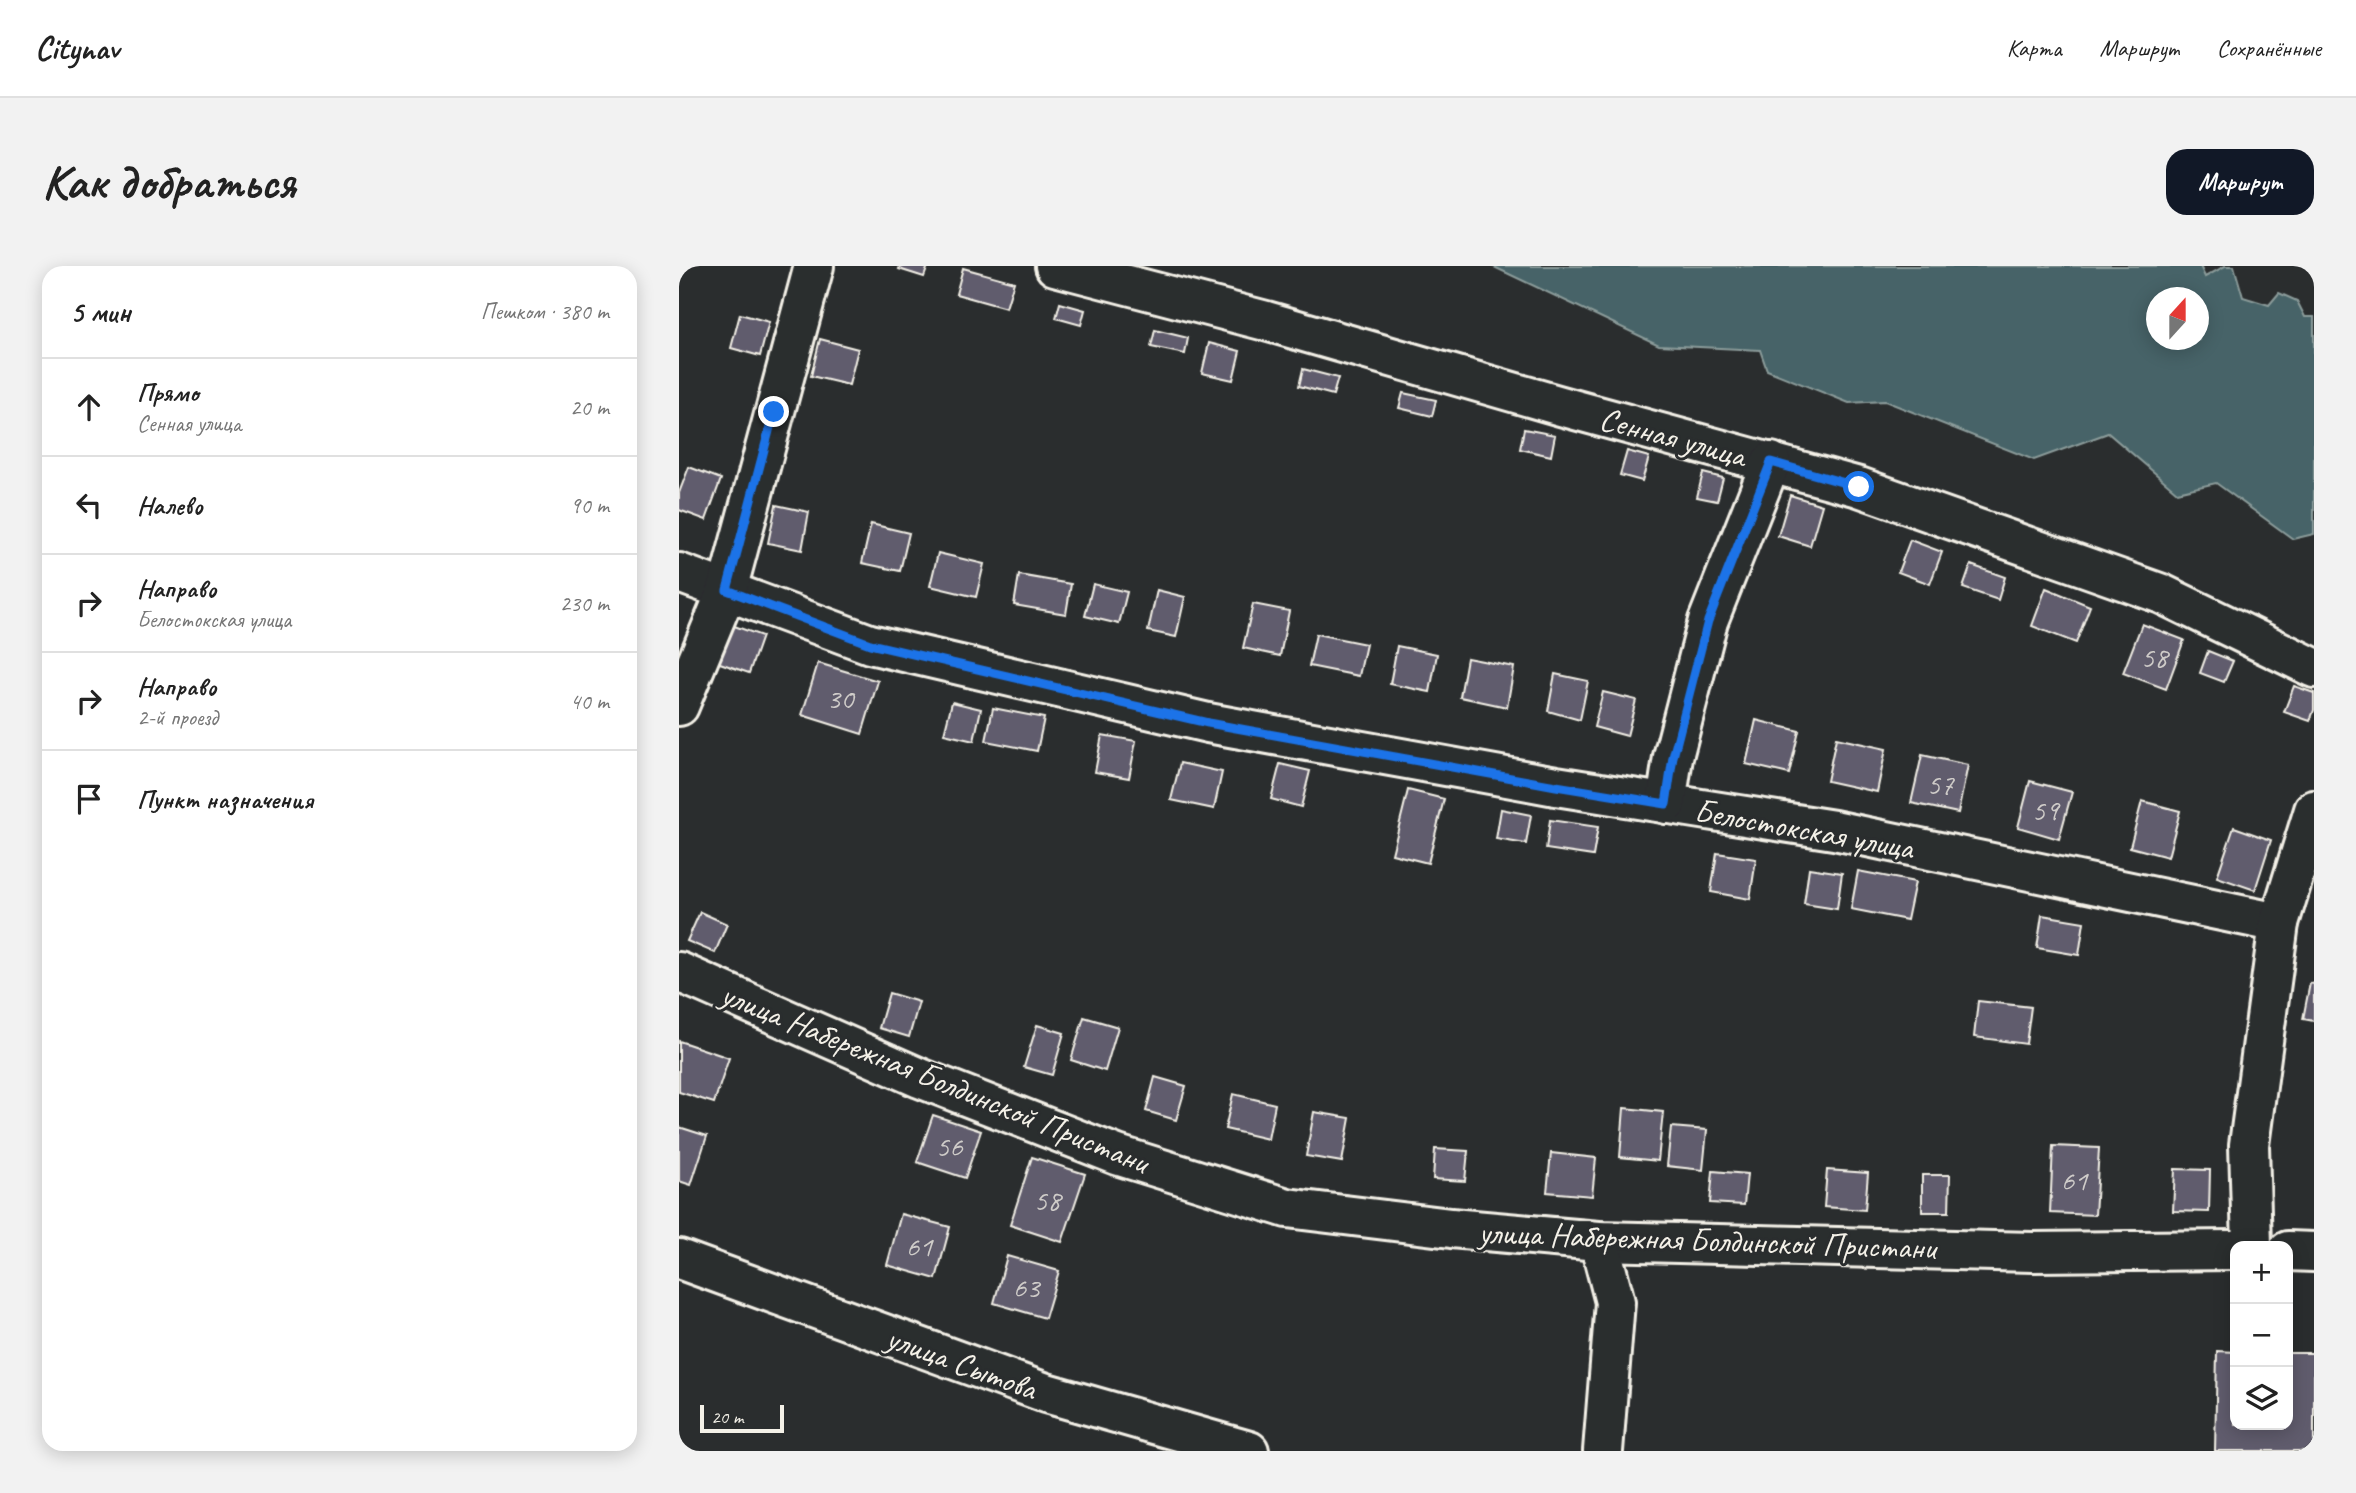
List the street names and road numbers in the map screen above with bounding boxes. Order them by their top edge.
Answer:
street label: Сенная улица [1595,397,1753,477]
street label: Белостокская улица [1691,789,1918,869]
street label: улица Набережная Болдинской Пристани [713,972,1157,1184]
street label: улица Набережная Болдинской Пристани [1476,1211,1939,1269]
street label: улица Сытова [879,1316,1044,1410]

